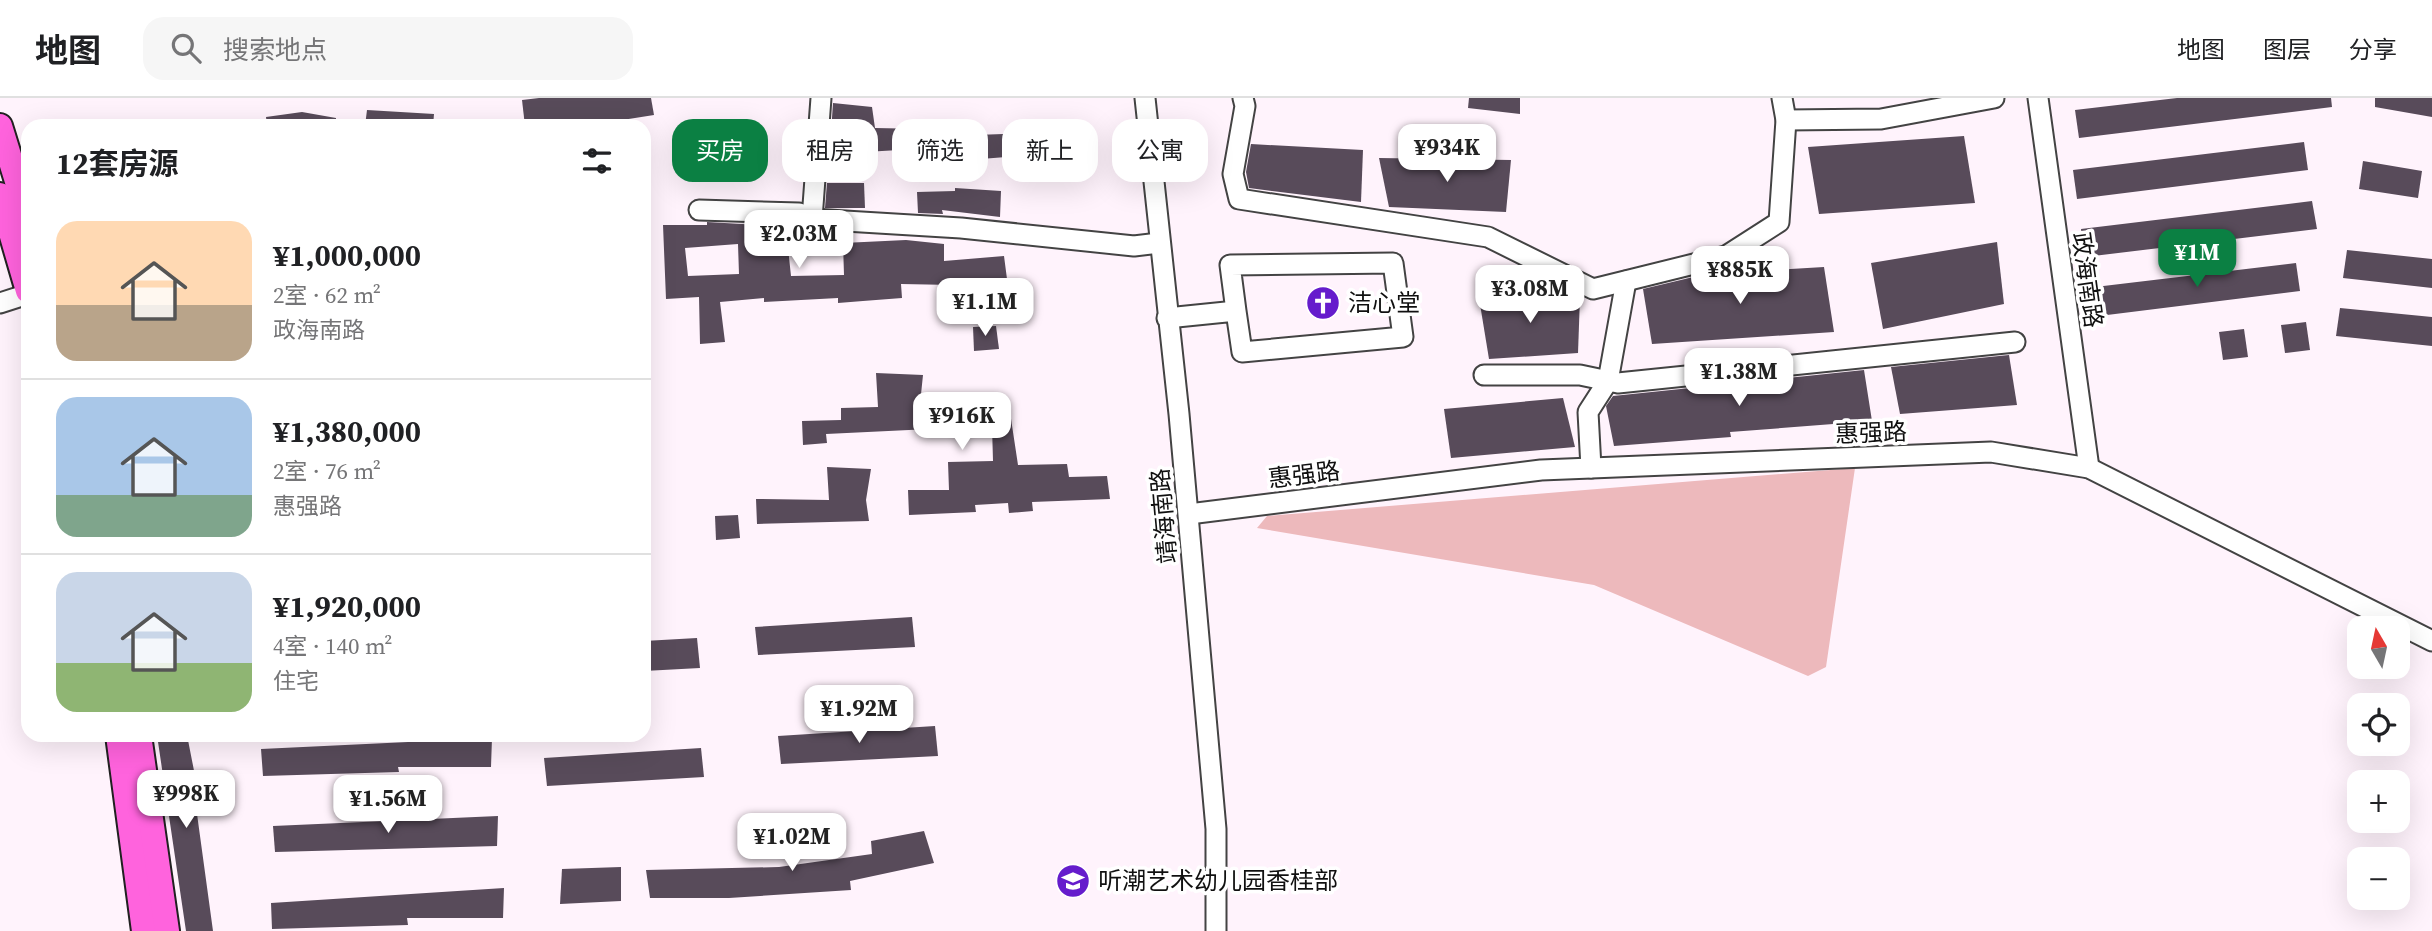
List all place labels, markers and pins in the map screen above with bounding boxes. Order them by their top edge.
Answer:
pin: ¥934K [1398,125,1496,184]
pin: ¥2.03M [742,211,856,270]
pin: ¥1M [2163,230,2231,289]
pin: ¥885K [1691,246,1789,306]
pin: ¥3.08M [1473,266,1587,325]
pin: ¥1.1M [936,278,1034,338]
church icon: 洁心堂 [1304,284,1342,322]
place label: 洁心堂 [1348,286,1420,319]
pin: ¥1.38M [1682,348,1796,408]
pin: ¥916K [913,392,1011,452]
pin: ¥1.92M [802,686,916,745]
pin: ¥998K [137,770,235,830]
pin: ¥1.56M [331,776,445,835]
pin: ¥1.02M [735,814,849,873]
school or university icon: 听潮艺术幼儿园香桂部 [1054,862,1092,900]
place label: 听潮艺术幼儿园香桂部 [1098,864,1338,897]

